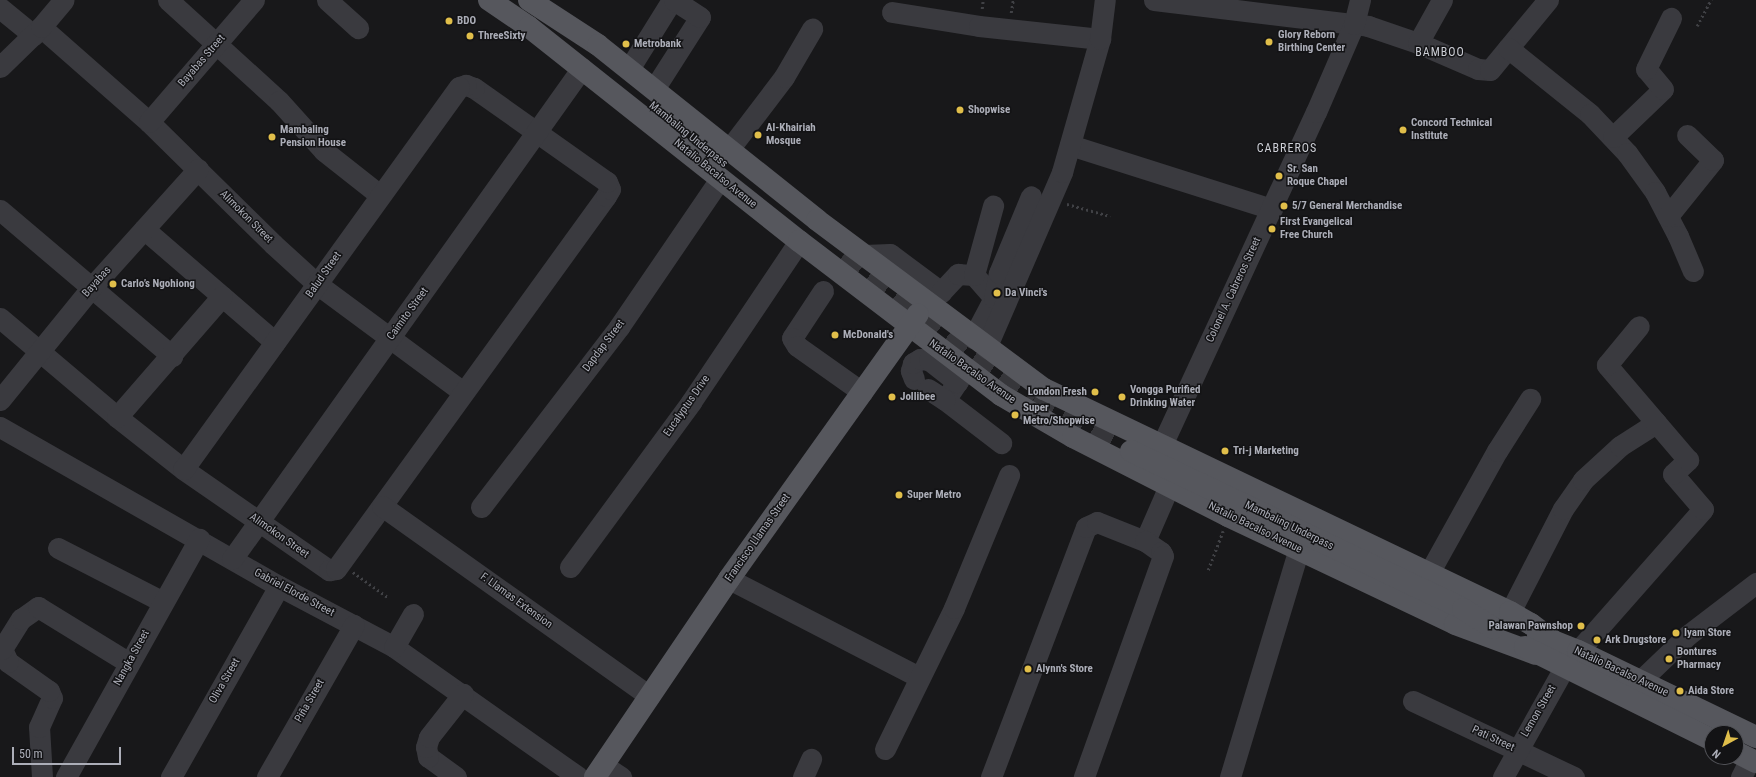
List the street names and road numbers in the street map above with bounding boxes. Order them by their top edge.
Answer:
street label: Bayabas Street [176,32,228,90]
street label: Mambaling Underpass [646,99,730,171]
street label: Natalio Bacalso Avenue [671,137,759,211]
street label: Alimokon Street [217,188,275,246]
street label: Colonel A. Cabreros Street [1204,235,1264,345]
street label: Balud Street [303,250,345,300]
street label: Bayabas [80,264,114,300]
street label: Caimito Street [384,285,432,343]
street label: Dapdap Street [580,318,628,374]
street label: Natalio Bacalso Avenue [926,337,1018,407]
street label: Eucalyptus Drive [661,373,713,439]
street label: Francisco Llamas Street [723,491,793,585]
street label: Mambaling Underpass [1242,499,1336,553]
street label: Natalio Bacalso Avenue [1206,500,1304,556]
street label: Alimokon Street [247,511,311,561]
street label: Gabriel Elorde Street [252,566,336,620]
street label: F. Llamas Extension [477,570,555,632]
street label: Nangka Street [111,628,153,688]
street label: Natalio Bacalso Avenue [1572,644,1670,700]
street label: Oliva Street [207,656,243,706]
street label: Piña Street [292,677,328,725]
street label: Lemon Street [1519,683,1559,739]
street label: Pati Street [1470,723,1516,755]

